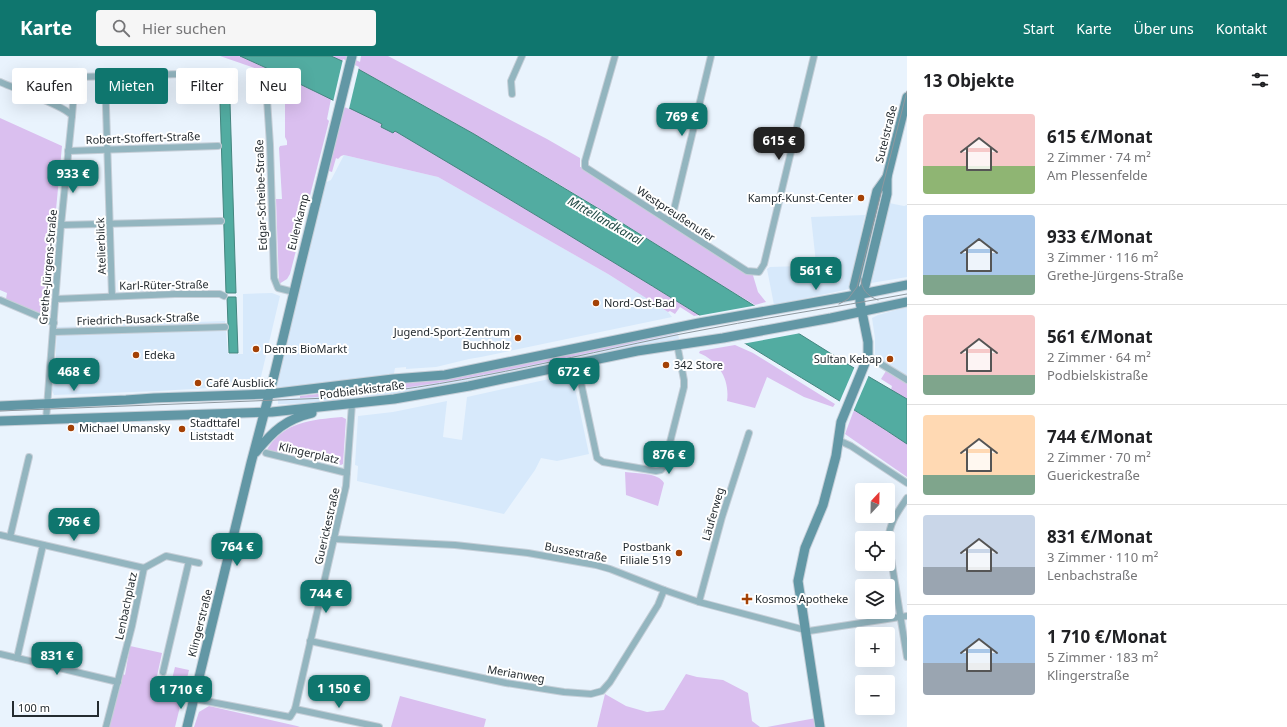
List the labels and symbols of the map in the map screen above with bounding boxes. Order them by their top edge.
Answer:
pin: 769 € [654,103,710,137]
street label: Sutelstraße [871,104,900,164]
pin: 615 € [751,127,807,161]
street label: Robert-Stoffert-Straße [85,128,201,147]
street label: Edgar-Scheibe-Straße [251,139,270,251]
pin: 933 € [45,160,101,194]
street label: Westpreußenufer [634,183,719,245]
place label: Kampf-Kunst-Center [748,190,853,205]
street label: Eulenkamp [283,192,312,252]
water label: Mittellandkanal [565,192,647,249]
marker: Kampf-Kunst-Center [856,193,866,203]
street label: Grethe-Jürgens-Straße [35,209,60,325]
street label: Atelierblick [92,217,109,275]
pin: 561 € [788,257,844,291]
street label: Karl-Rüter-Straße [119,276,209,293]
place label: Nord-Ost-Bad [604,295,675,310]
marker: Nord-Ost-Bad [591,298,601,308]
street label: Friedrich-Busack-Straße [76,309,200,328]
place label: Jugend-Sport-Zentrum Buchholz [393,324,510,352]
marker: Jugend-Sport-Zentrum Buchholz [513,333,523,343]
place label: Denns BioMarkt [264,341,347,356]
marker: Denns BioMarkt [251,344,261,354]
place label: Edeka [144,347,175,362]
marker: Edeka [131,350,141,360]
place label: Sultan Kebap [814,351,882,366]
marker: Sultan Kebap [885,354,895,364]
place label: 342 Store [674,357,723,372]
pin: 468 € [46,358,102,392]
pin: 672 € [546,358,602,392]
marker: 342 Store [661,360,671,370]
place label: Café Ausblick [206,375,275,390]
street label: Podbielskistraße [319,377,405,402]
marker: Café Ausblick [193,378,203,388]
place label: Stadttafel Liststadt [190,415,240,443]
place label: Michael Umansky [79,420,170,435]
marker: Michael Umansky [66,423,76,433]
marker: Stadttafel Liststadt [177,424,187,434]
street label: Klingerplatz [277,438,341,467]
pin: 876 € [641,441,697,475]
north arrow [855,483,895,523]
street label: Läuferweg [698,485,727,542]
street label: Guerickestraße [310,486,343,566]
pin: 796 € [46,508,102,542]
pin: 764 € [209,533,265,567]
street label: Bussestraße [543,538,609,565]
place label: Postbank Filiale 519 [620,539,671,567]
marker: Postbank Filiale 519 [674,548,684,558]
street label: Lenbachplatz [111,571,140,641]
pin: 744 € [298,580,354,614]
street label: Klingerstraße [184,587,215,659]
place label: Kosmos Apotheke [755,591,848,606]
marker: Kosmos Apotheke [742,594,752,604]
pin: 831 € [29,642,85,676]
street label: Merianweg [486,661,546,686]
pin: 1 150 € [302,675,376,709]
pin: 1 710 € [144,676,218,710]
scale bar [12,699,99,718]

